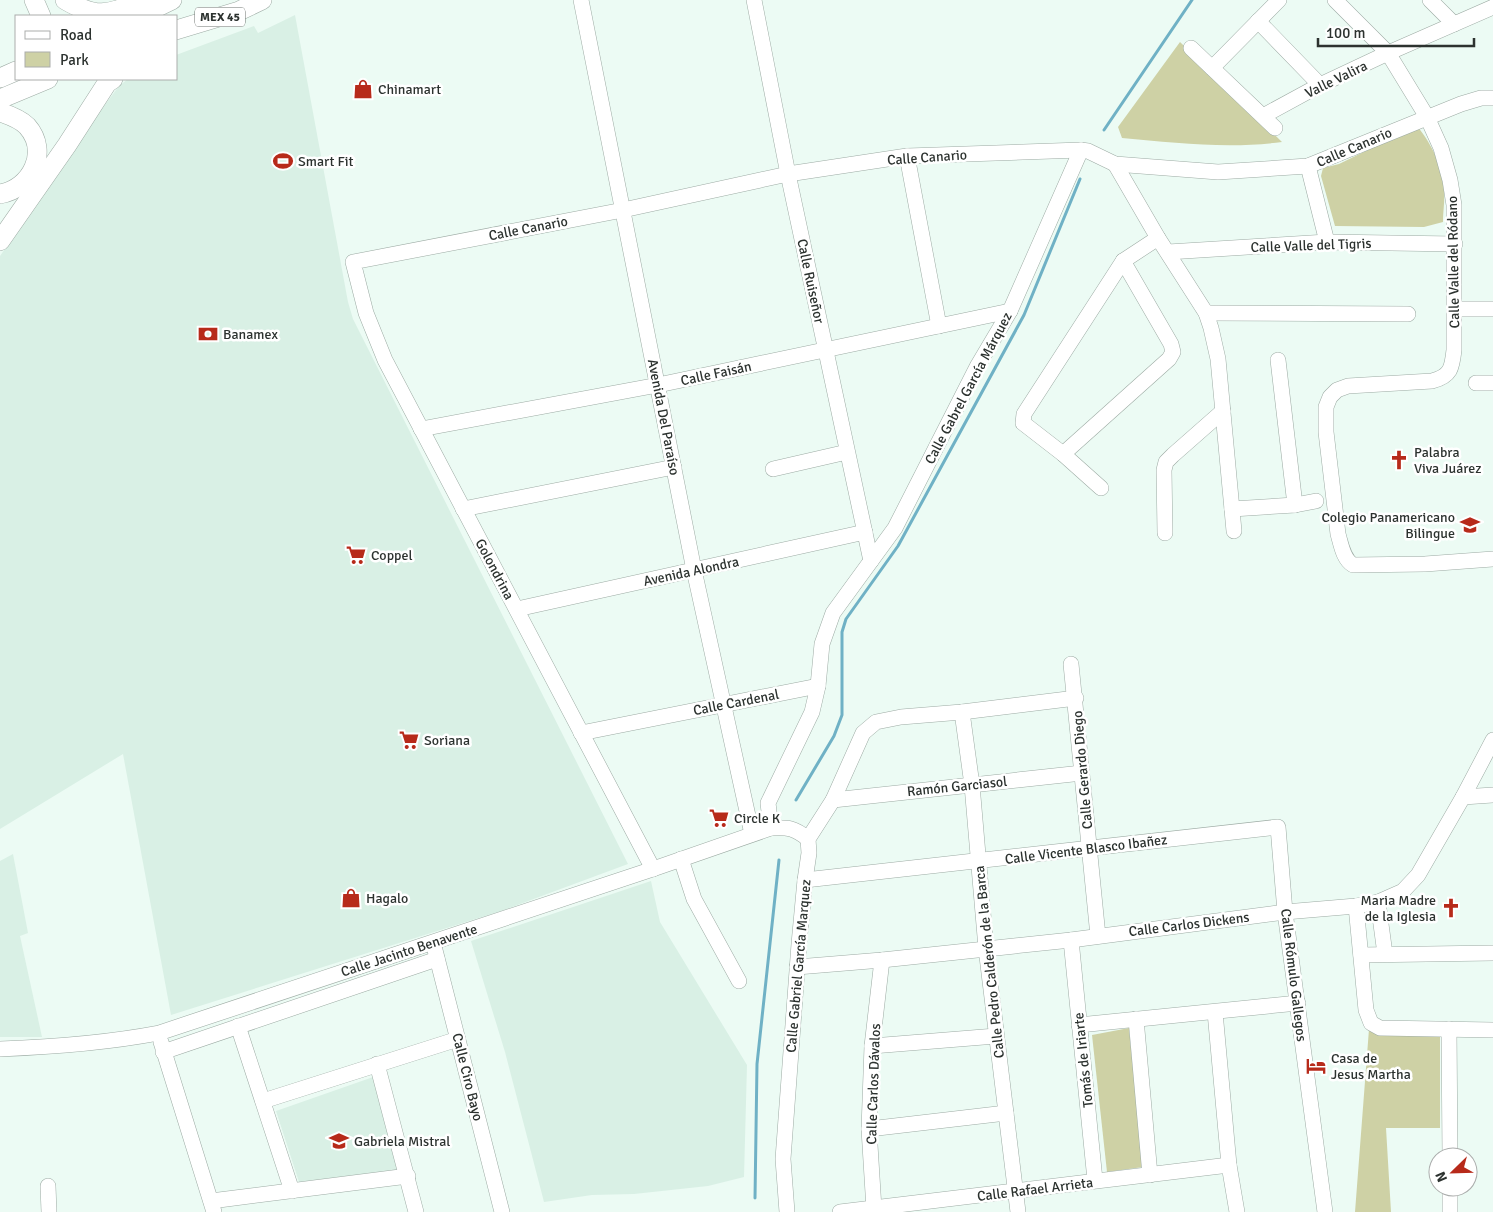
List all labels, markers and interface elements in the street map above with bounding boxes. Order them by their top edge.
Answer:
road number: MEX 45 [195,8,245,26]
legend [15,15,178,80]
scale bar [1318,15,1474,47]
text: 100 m [1326,24,1366,42]
text: Road [60,26,92,44]
text: Park [60,51,89,69]
street label: Valle Valira [1302,57,1370,102]
shop icon: Chinamart [352,78,374,100]
place label: Chinamart [378,81,441,98]
street label: Calle Canario [1314,124,1394,171]
street label: Calle Canario [886,146,968,169]
sports icon: Smart Fit [272,150,294,172]
place label: Smart Fit [298,153,353,170]
street label: Calle Valle del Ródano [1444,196,1463,328]
street label: Calle Canario [487,213,569,244]
street label: Calle Valle del Tigris [1250,235,1372,256]
street label: Calle Ruiseñor [793,237,828,326]
street label: Calle Gabrel García Márquez [921,309,1016,467]
bank icon: Banamex [197,323,219,345]
place label: Banamex [223,326,278,343]
street label: Avenida Del Paraíso [644,358,683,477]
street label: Calle Faisán [679,358,753,389]
place label: Palabra Viva Juárez [1414,444,1481,477]
church icon: Palabra Viva Juárez [1388,449,1410,471]
place label: Colegio Panamericano Bilingue [1321,509,1455,542]
school or university icon: Colegio Panamericano Bilingue [1459,514,1481,536]
street label: Golondrina [471,536,518,603]
supermarket icon: Coppel [345,544,367,566]
place label: Coppel [371,547,413,564]
street label: Avenida Alondra [642,553,741,590]
street label: Calle Cardenal [692,686,781,719]
street label: Calle Gerardo Diego [1069,710,1096,830]
supermarket icon: Soriana [398,729,420,751]
place label: Soriana [424,732,470,749]
street label: Ramón Garciasol [906,773,1008,800]
supermarket icon: Circle K [708,807,730,829]
place label: Circle K [734,810,781,827]
street label: Calle Vicente Blasco Ibañez [1004,831,1168,868]
street label: Calle Pedro Calderón de la Barca [971,865,1008,1059]
street label: Calle Gabriel García Marquez [782,879,815,1053]
shop icon: Hagalo [340,887,362,909]
place label: Hagalo [366,890,408,907]
place label: Maria Madre de la Iglesia [1361,892,1436,925]
church icon: Maria Madre de la Iglesia [1440,897,1462,919]
street label: Calle Rómulo Gallegos [1277,908,1310,1043]
street label: Calle Carlos Dickens [1128,909,1250,940]
street label: Calle Jacinto Benavente [339,920,479,981]
street label: Tomás de Iriarte [1070,1012,1097,1108]
street label: Calle Carlos Dávalos [863,1023,884,1145]
street label: Calle Ciro Bayo [448,1031,487,1123]
place label: Casa de Jesus Martha [1331,1050,1411,1083]
hotel icon: Casa de Jesus Martha [1305,1055,1327,1077]
school or university icon: Gabriela Mistral [328,1130,350,1152]
place label: Gabriela Mistral [354,1133,450,1150]
north arrow [1428,1147,1478,1197]
text: N [1432,1169,1451,1185]
street label: Calle Rafael Arrieta [976,1174,1094,1205]

